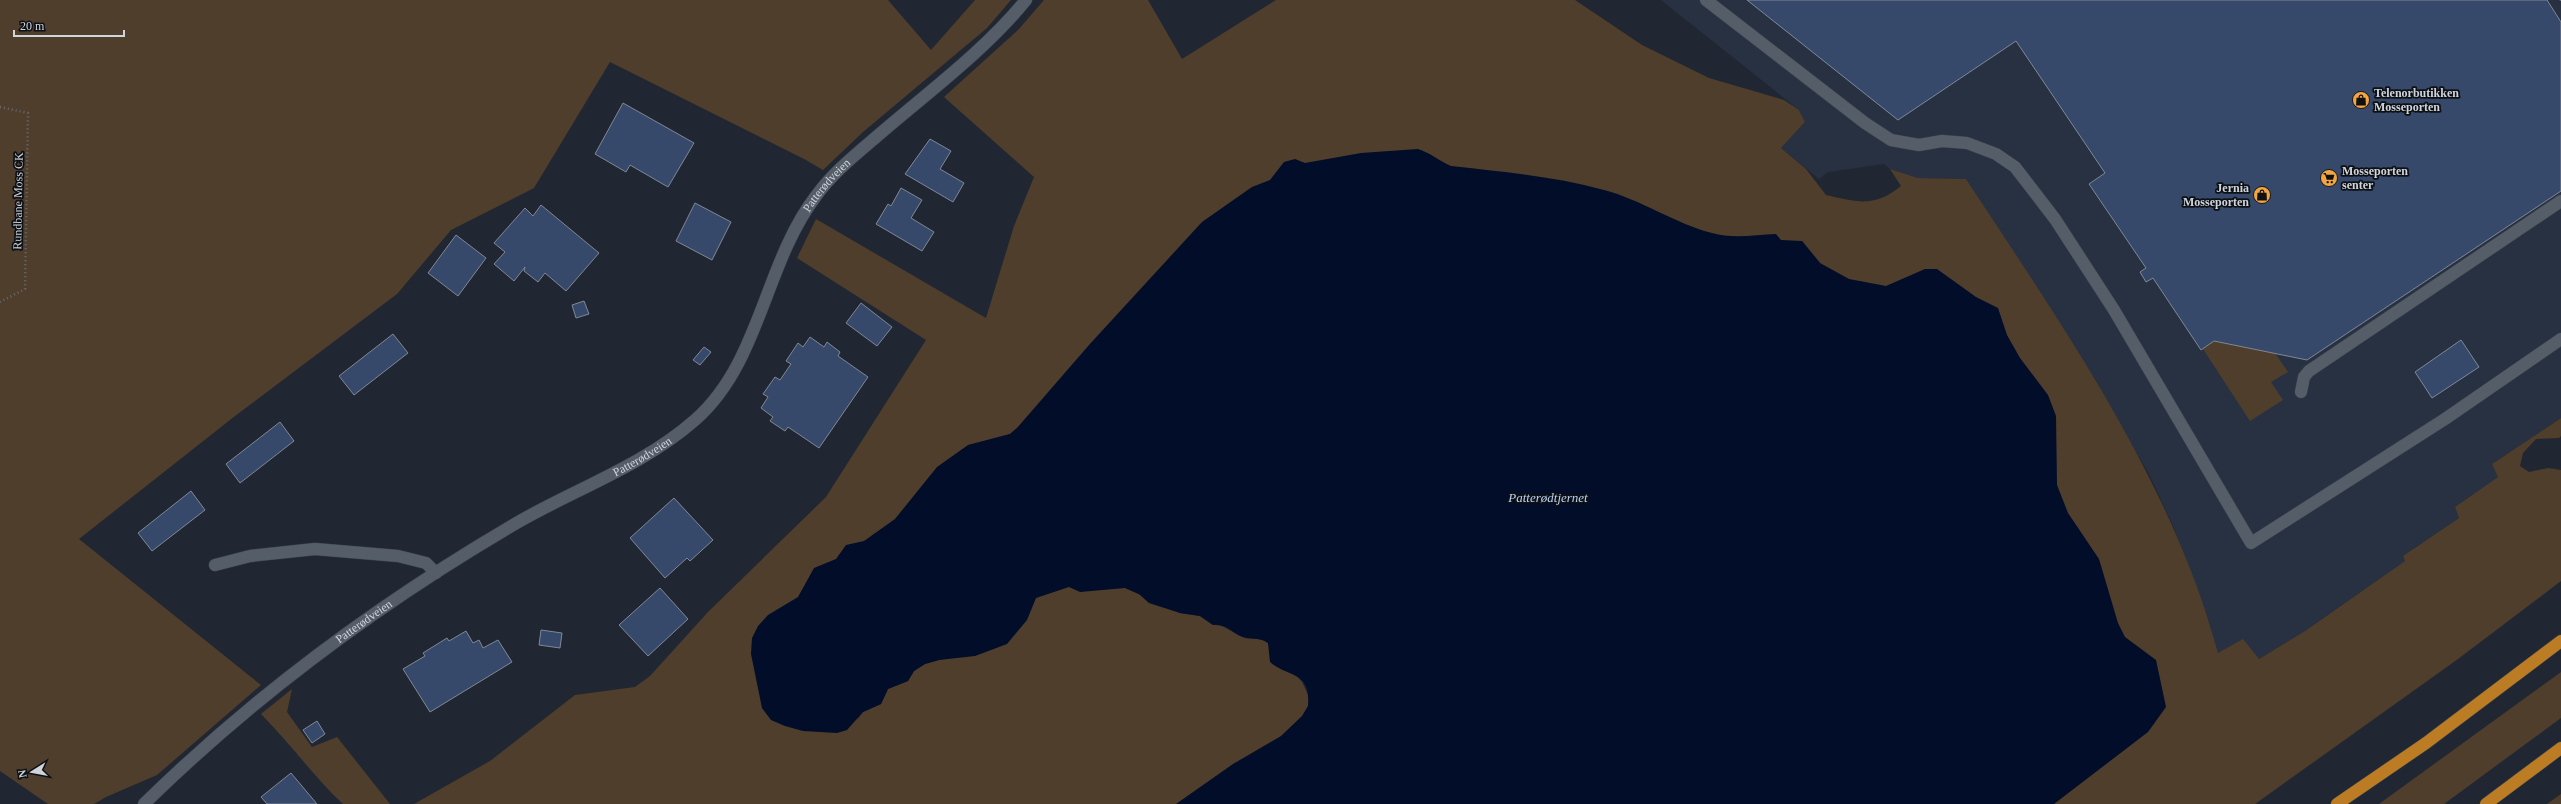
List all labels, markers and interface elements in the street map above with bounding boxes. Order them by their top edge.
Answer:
scale bar [14,12,124,38]
text: 20 m [20,19,45,33]
place label: Telenorbutikken Mosseporten [2374,86,2459,114]
shop icon: Telenorbutikken Mosseporten [2351,90,2371,110]
street label: Rundbane Moss CK [10,152,26,250]
street label: Patterødveien [800,156,853,215]
place label: Mosseporten senter [2342,164,2408,192]
supermarket icon: Mosseporten senter [2319,168,2339,188]
place label: Jernia Mosseporten [2183,181,2249,209]
shop icon: Jernia Mosseporten [2252,185,2272,205]
street label: Patterødveien [610,434,674,479]
water label: Patterødtjernet [1507,490,1588,505]
street label: Patterødveien [333,597,395,646]
north arrow [12,752,52,792]
text: N [16,769,29,779]

